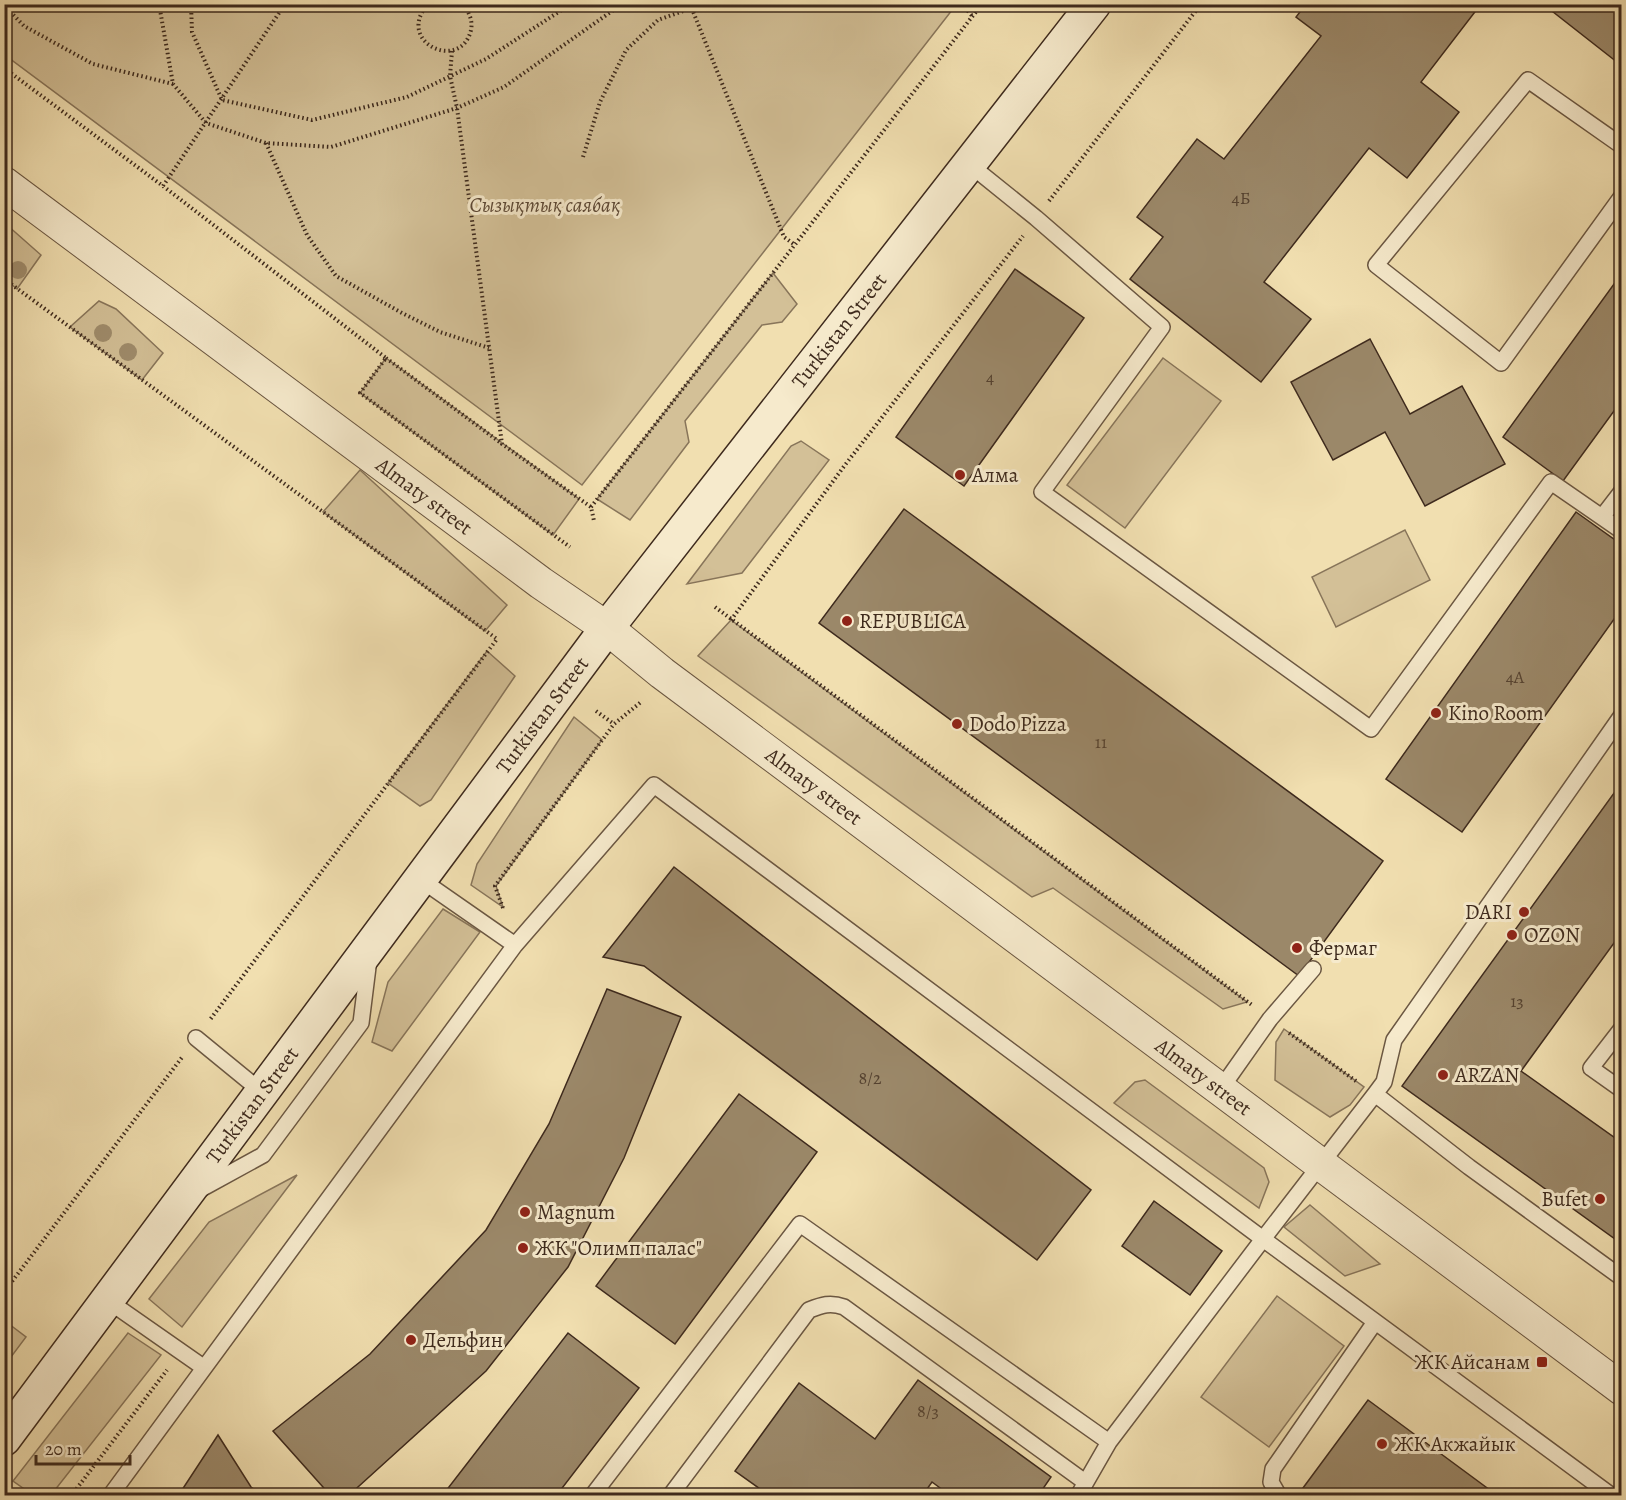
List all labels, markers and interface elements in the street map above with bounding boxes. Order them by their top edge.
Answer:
house number: 4Б [1232,186,1250,210]
park label: Сызықтық саябақ [470,191,620,219]
street label: Turkistan Street [785,267,893,394]
house number: 4 [986,365,994,389]
street label: Almaty street [369,450,478,541]
place label: Алма [971,461,1019,489]
marker: Алма [953,468,967,482]
place label: REPUBLICA [859,607,967,635]
marker: REPUBLICA [840,614,854,628]
street label: Turkistan Street [489,651,595,779]
house number: 4А [1506,665,1525,689]
place label: Kino Room [1448,699,1544,727]
marker: Kino Room [1429,706,1443,720]
place label: Dodo Pizza [969,710,1067,738]
marker: Dodo Pizza [950,717,964,731]
house number: 11 [1095,730,1107,754]
street label: Almaty street [759,740,868,832]
place label: DARI [1465,898,1512,926]
marker: DARI [1517,905,1531,919]
place label: OZON [1524,921,1580,949]
marker: OZON [1505,928,1519,942]
place label: Фермаг [1309,934,1377,962]
marker: Фермаг [1290,941,1304,955]
house number: 13 [1510,989,1524,1013]
street label: Almaty street [1149,1031,1257,1122]
street label: Turkistan Street [199,1041,305,1169]
place label: ARZAN [1454,1061,1519,1089]
house number: 8/2 [858,1066,882,1090]
marker: ARZAN [1436,1068,1450,1082]
place label: Bufet [1541,1185,1588,1213]
marker: Bufet [1593,1192,1607,1206]
place label: Magnum [537,1198,615,1226]
marker: Magnum [518,1205,532,1219]
place label: ЖК "Олимп палас" [535,1234,702,1262]
marker: ЖК "Олимп палас" [516,1241,530,1255]
place label: Дельфин [423,1326,503,1354]
marker: Дельфин [404,1333,418,1347]
place label: ЖК Айсанам [1415,1348,1530,1376]
marker: ЖК Айсанам [1535,1355,1549,1369]
house number: 8/3 [917,1399,939,1423]
scale bar [36,1428,130,1466]
place label: ЖК Акжайык [1394,1430,1516,1458]
text: 20 m [45,1437,82,1461]
marker: ЖК Акжайык [1375,1437,1389,1451]

